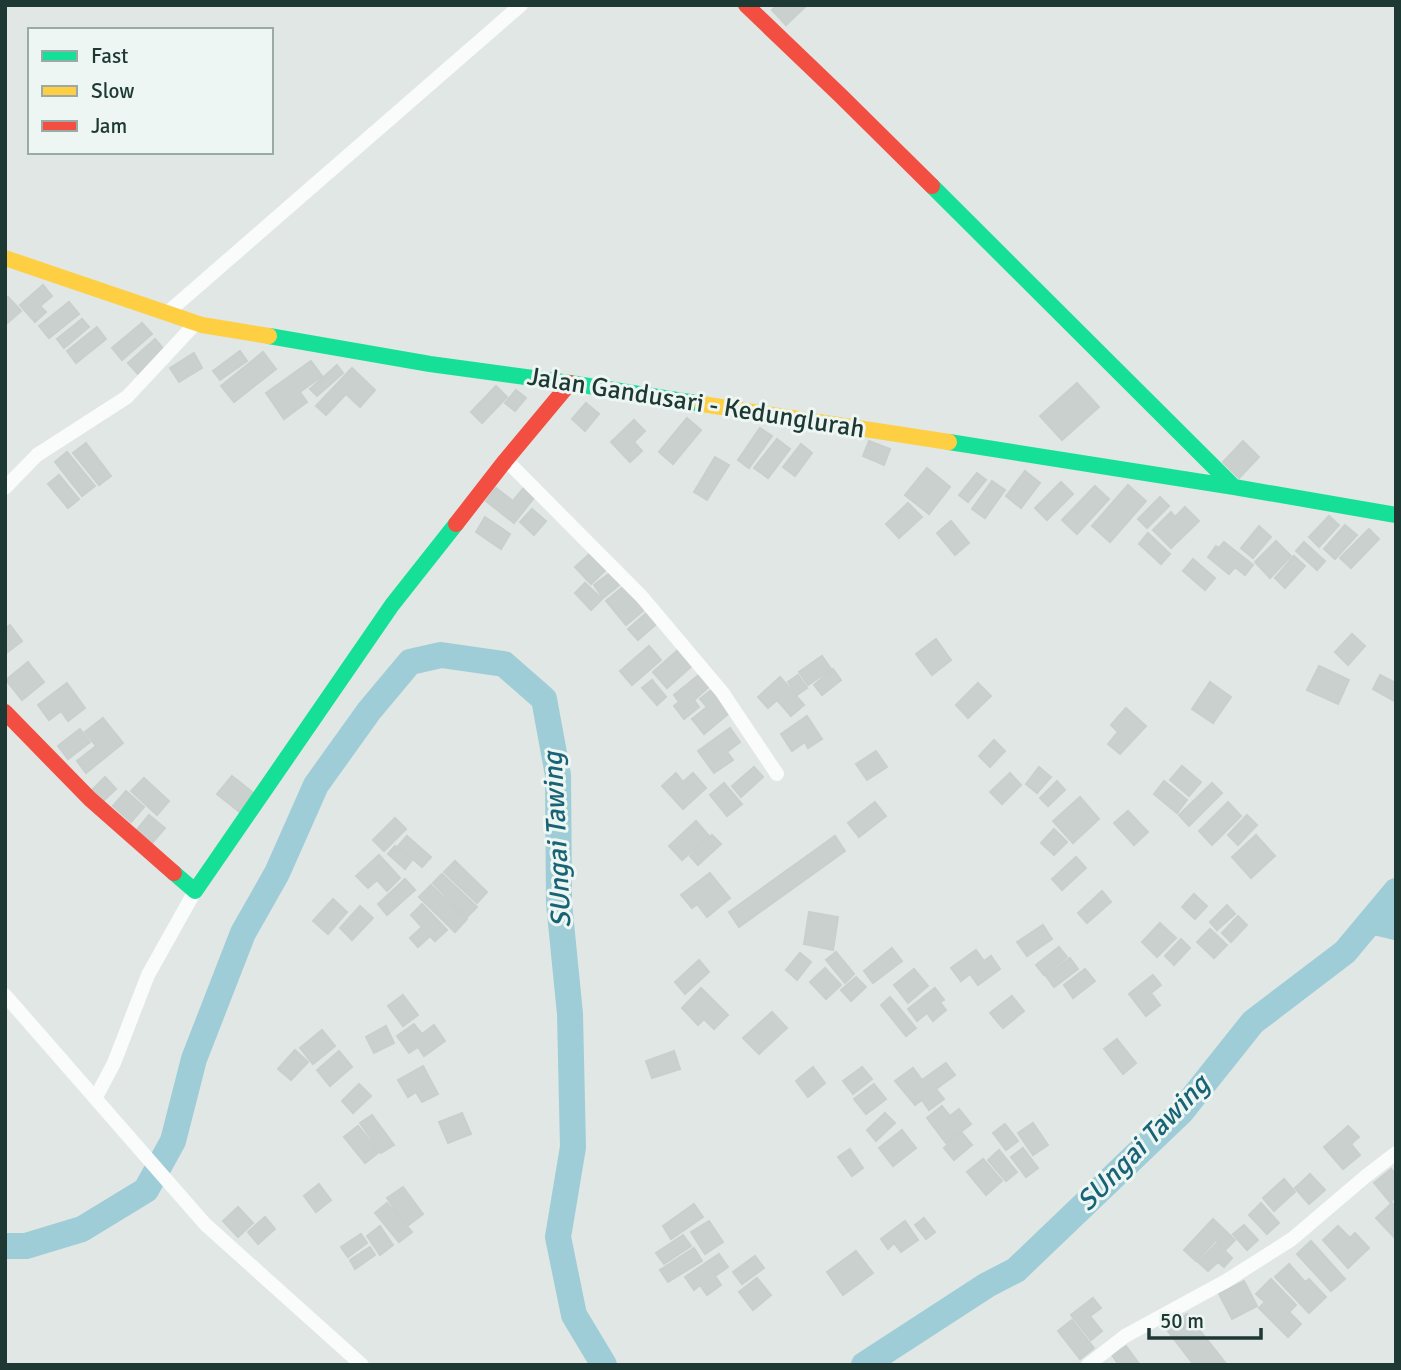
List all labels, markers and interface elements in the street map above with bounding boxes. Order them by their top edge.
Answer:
legend [28,28,273,154]
text: Fast [91,43,128,69]
text: Slow [91,78,135,104]
text: Jam [91,113,127,139]
street label: Jalan Gandusari - Kedunglurah [525,360,867,446]
water label: SUngai Tawing [535,749,579,929]
water label: SUngai Tawing [1070,1066,1218,1218]
scale bar [1149,1296,1261,1340]
text: 50 m [1160,1308,1204,1334]

